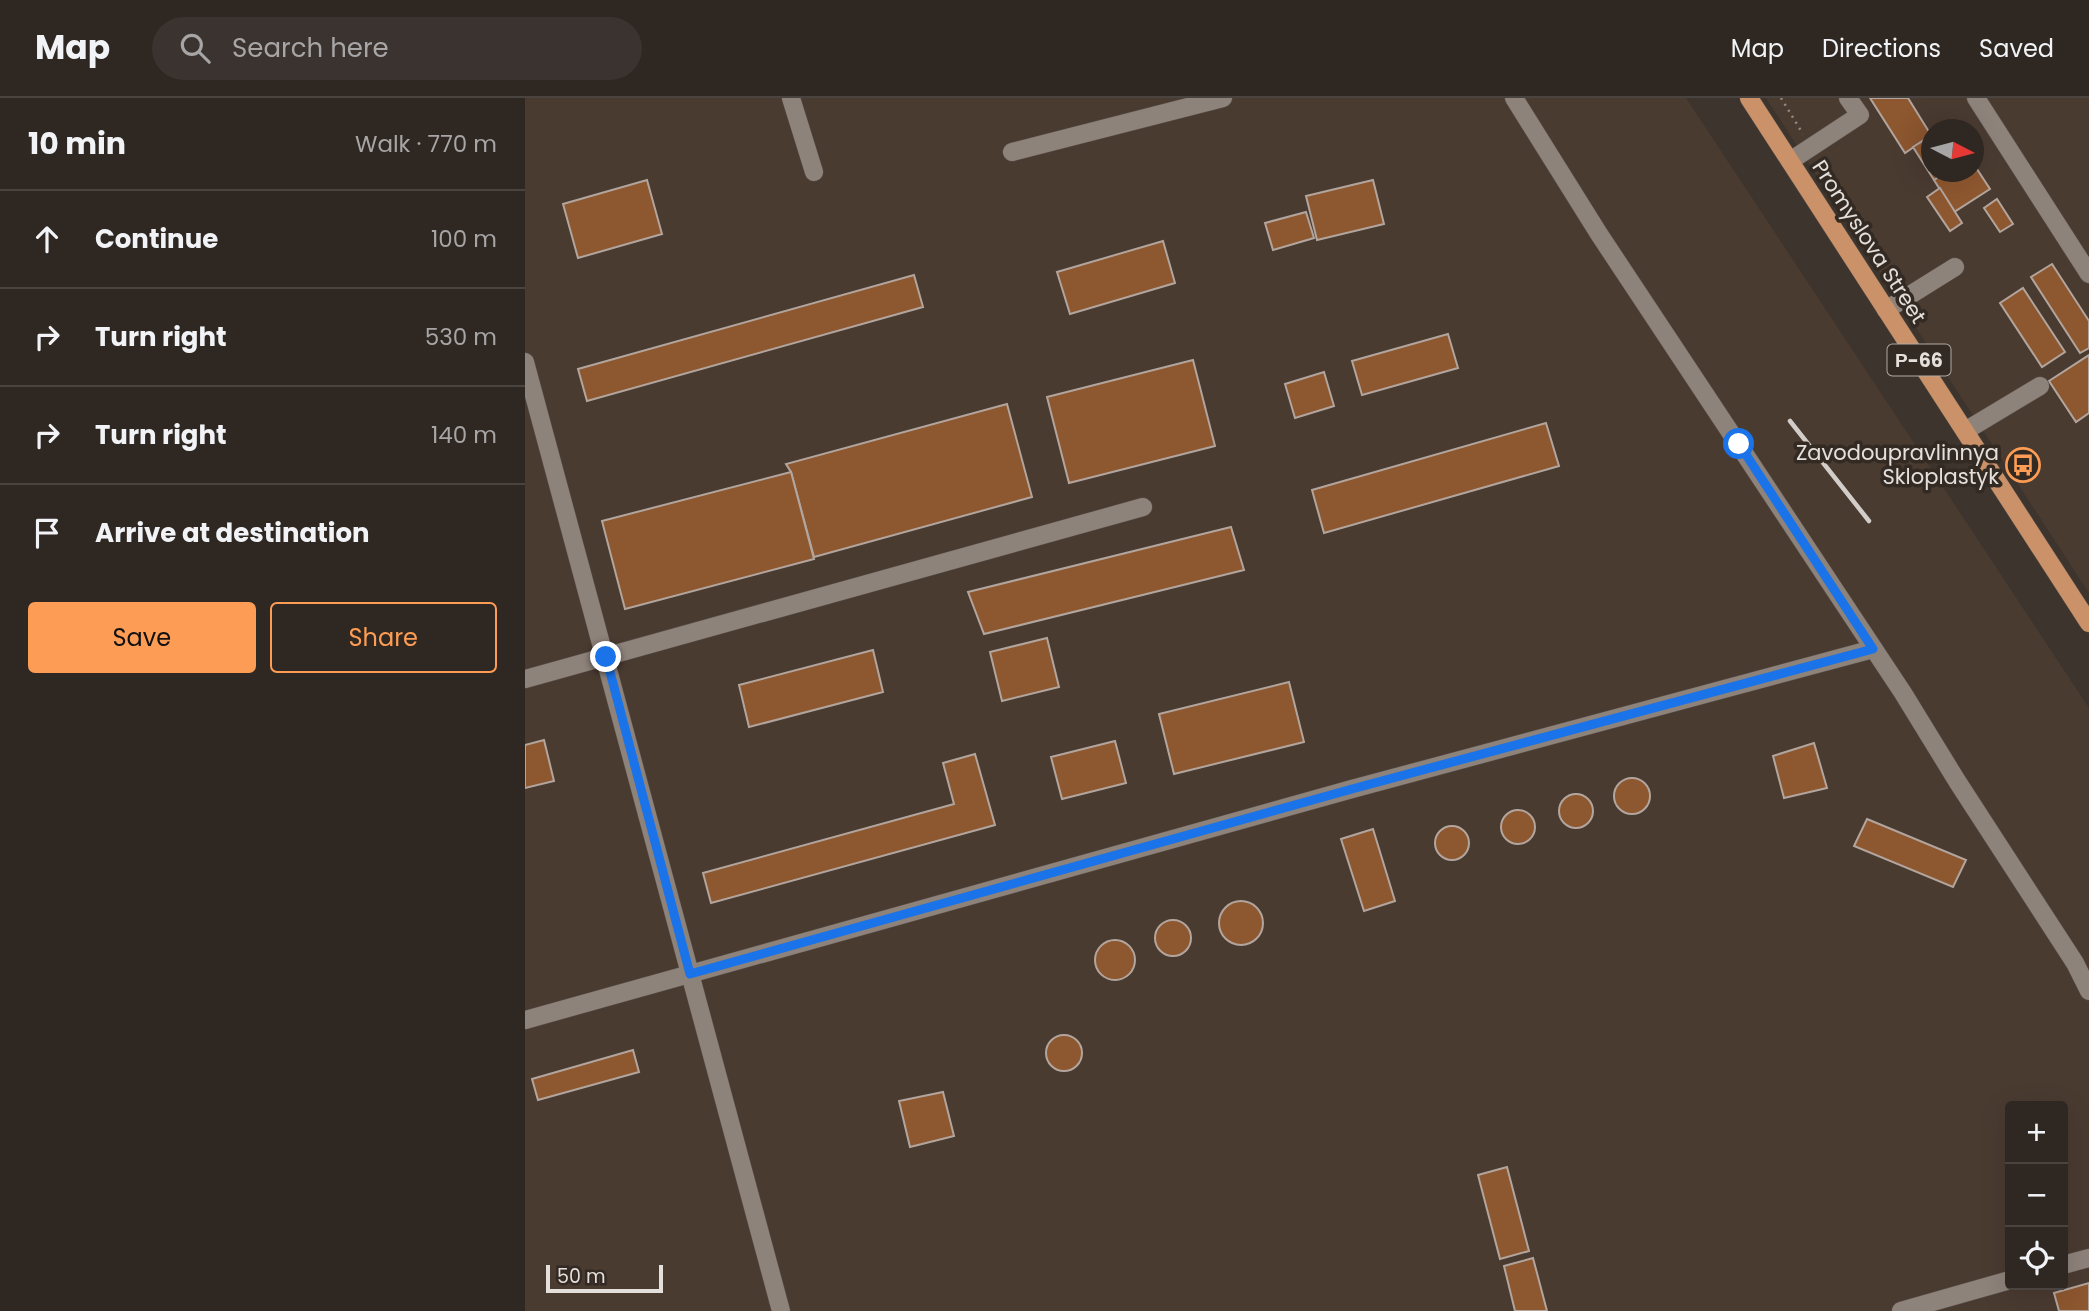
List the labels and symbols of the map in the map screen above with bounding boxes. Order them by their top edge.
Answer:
north arrow [1921,119,1984,182]
street label: Promyslova Street [1806,154,1933,329]
road number: Р-66 [1887,344,1951,376]
route start [1723,428,1754,459]
place label: Zavodoupravlinnya Skloplastyk [1796,438,1999,491]
bus stop icon: Zavodoupravlinnya Skloplastyk [2004,446,2042,484]
route end [590,641,621,672]
scale bar [546,1262,663,1294]

